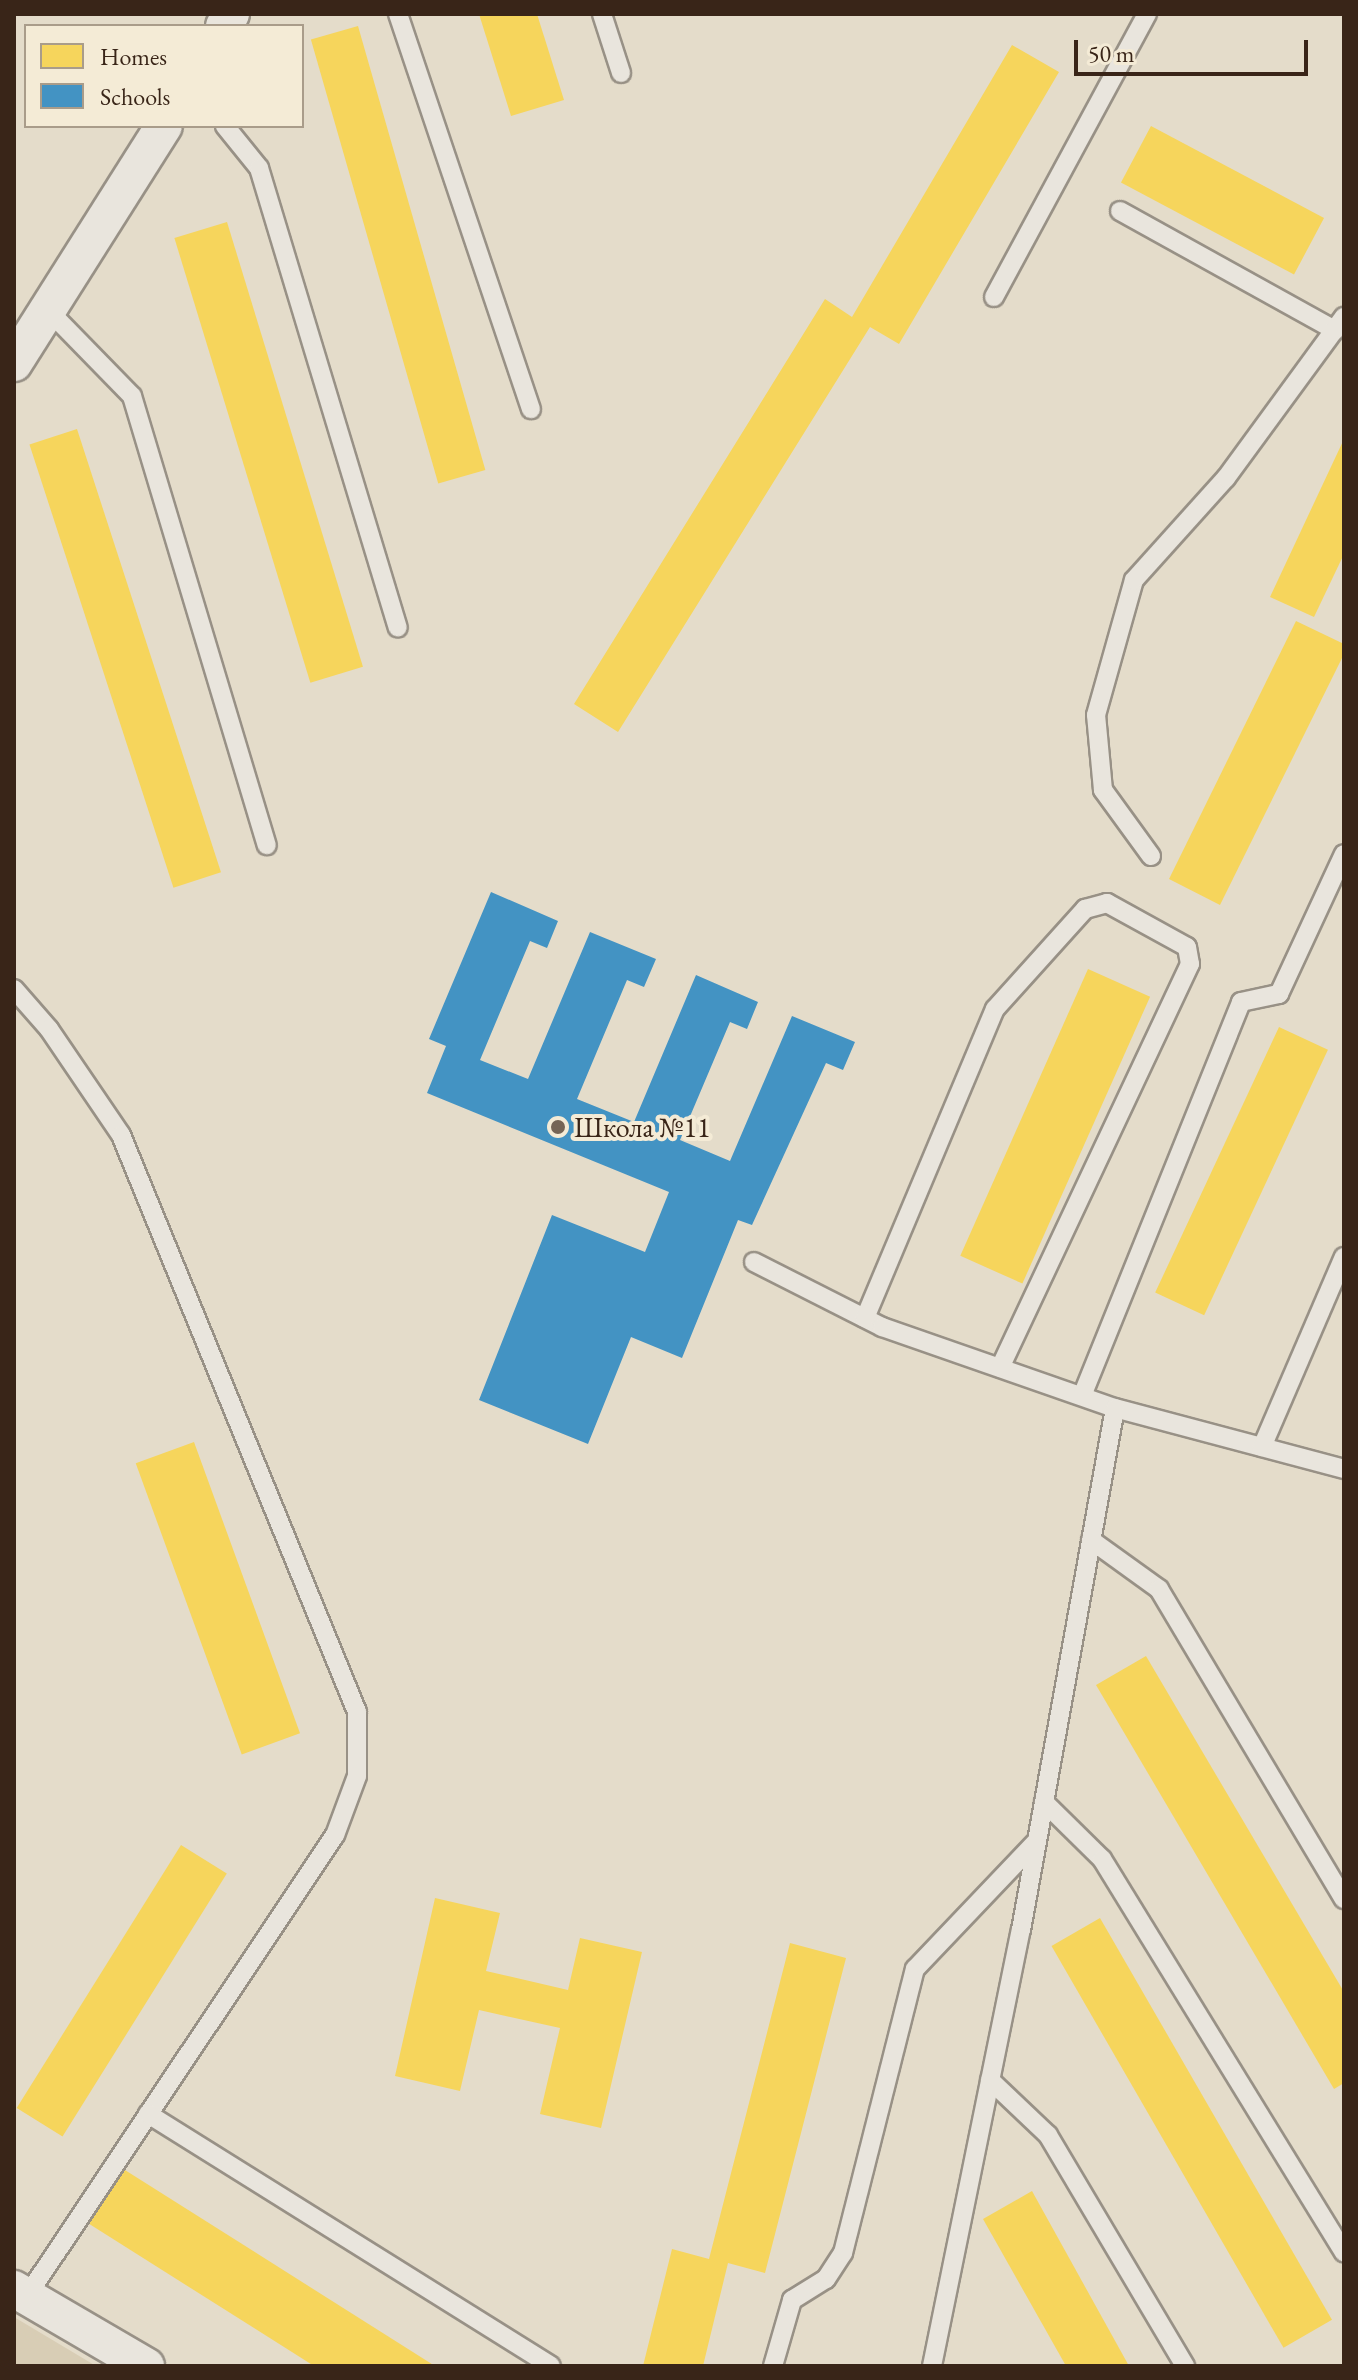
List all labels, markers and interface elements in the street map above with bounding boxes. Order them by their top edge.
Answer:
legend [24,24,304,128]
scale bar [1078,24,1312,74]
text: 50 m [1088,38,1135,69]
text: Homes [100,41,167,72]
text: Schools [100,81,170,112]
place label: Школа №11 [574,1110,710,1144]
marker: Школа №11 [549,1118,567,1136]

